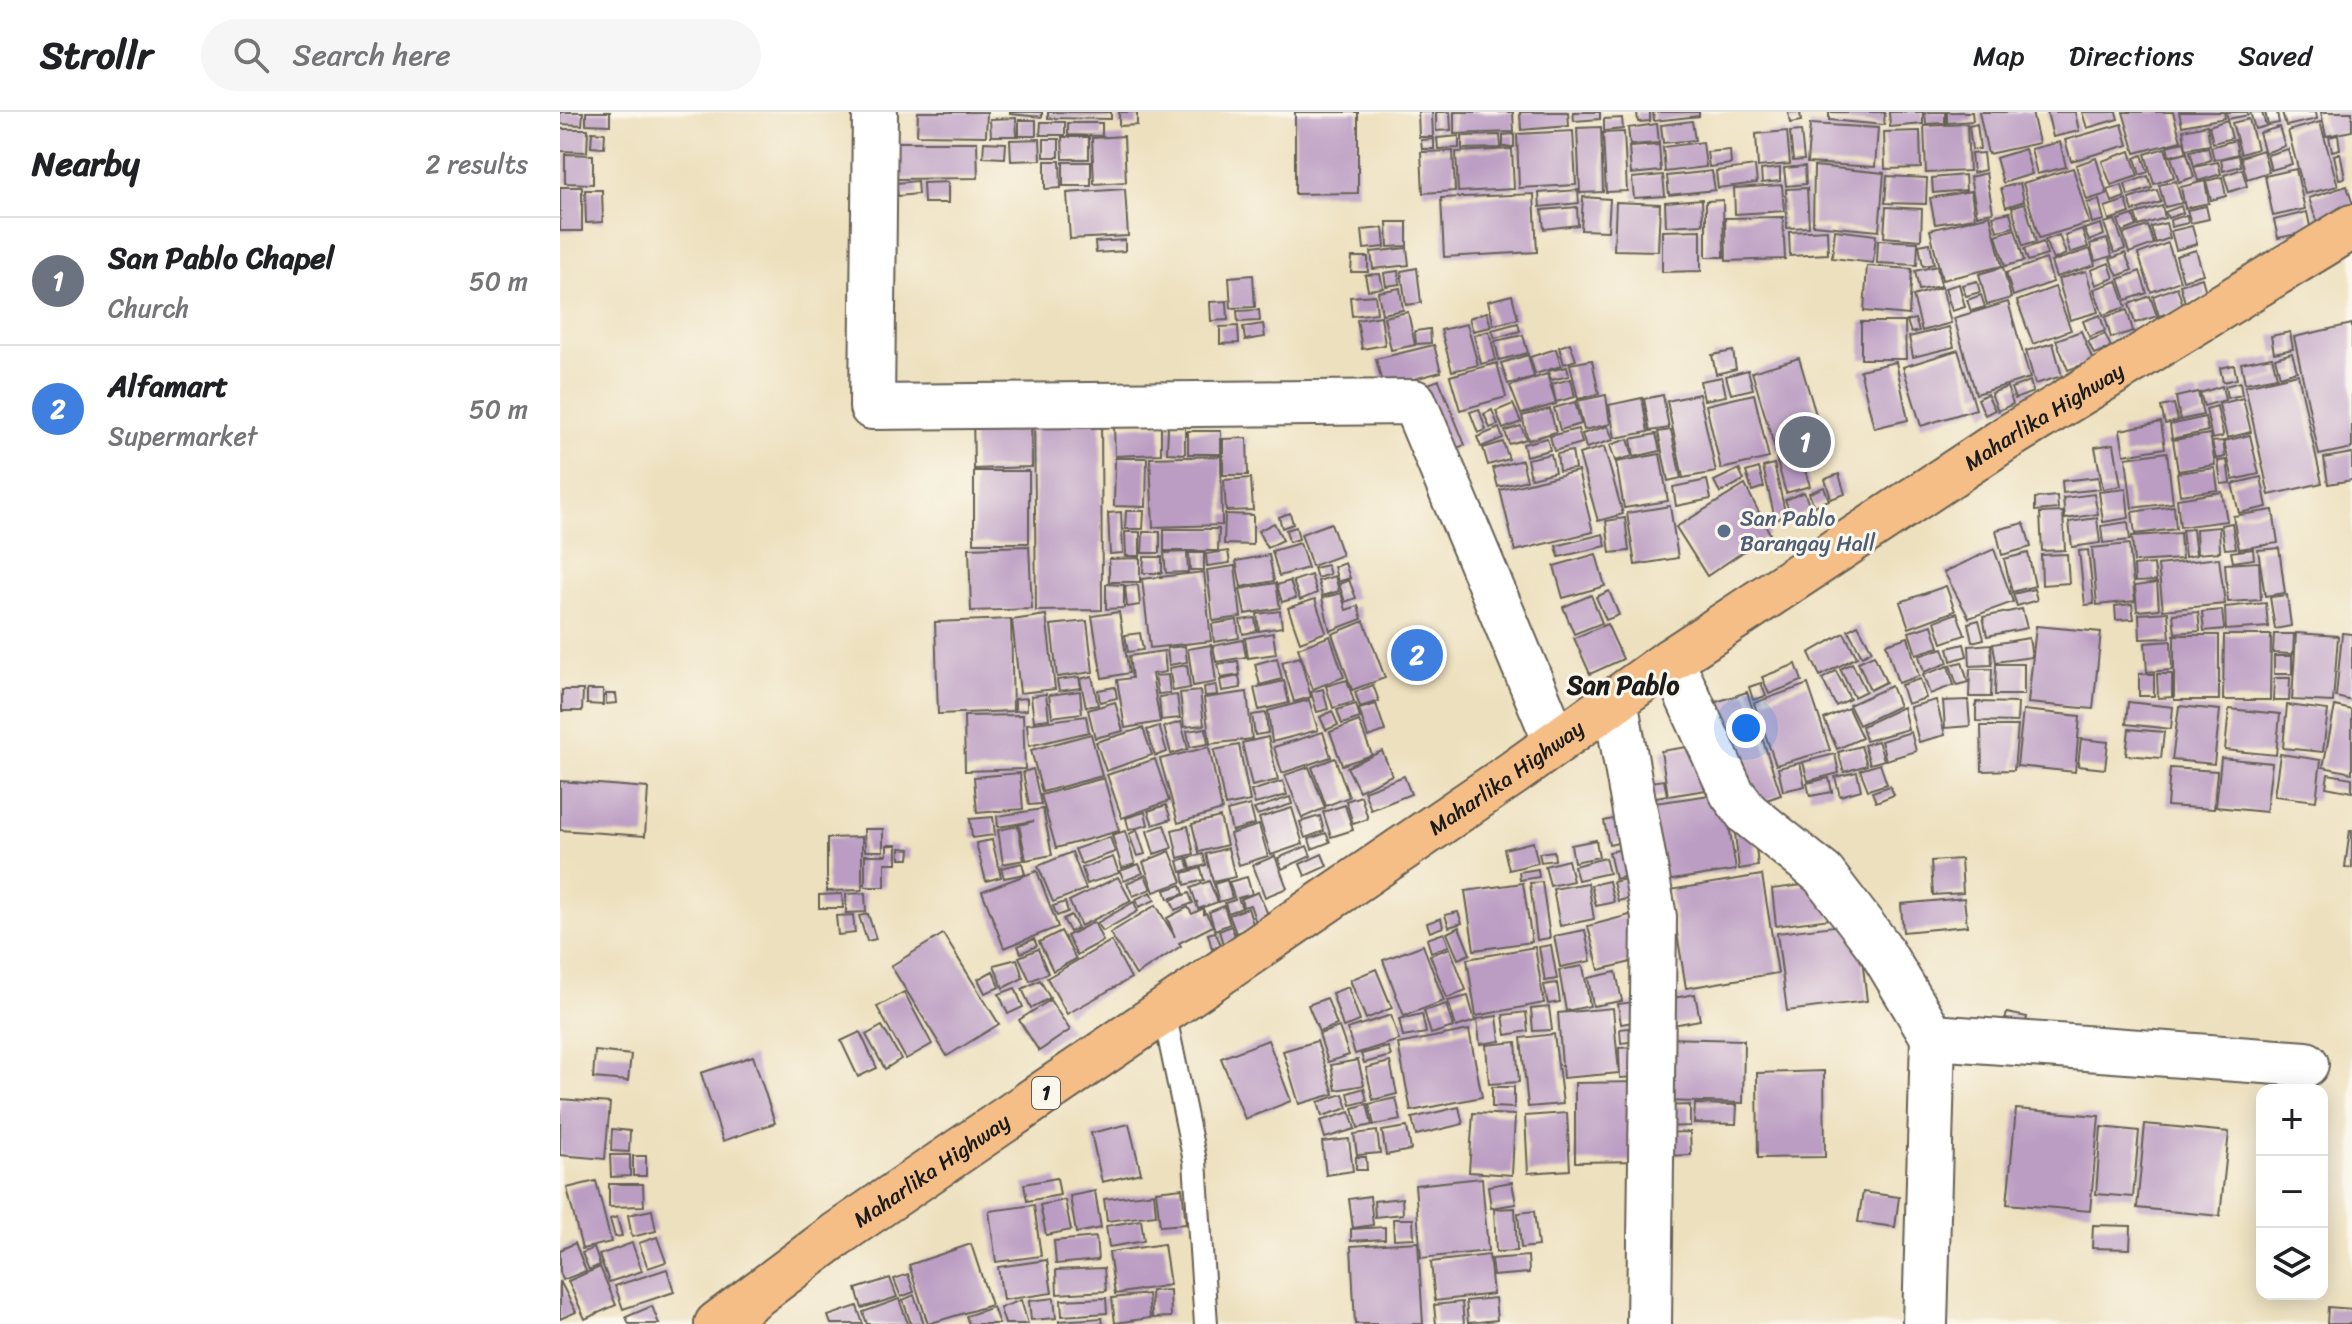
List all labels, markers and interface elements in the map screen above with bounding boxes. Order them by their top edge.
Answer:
search box [201,19,761,91]
text: Strollr [40,22,153,89]
text: Search here [293,28,451,82]
text: Map [1973,31,2025,80]
text: Directions [2069,31,2194,80]
text: Saved [2238,31,2312,80]
icon: search [229,33,273,77]
text: Nearby [32,134,140,194]
text: 2 results [426,141,528,187]
text: San Pablo Chapel [108,231,334,285]
text: 1 [52,258,64,304]
text: 50 m [469,258,528,304]
text: Church [108,285,189,331]
street label: Maharlika Highway [1956,351,2133,481]
text: Alfamart [108,359,228,413]
text: 2 [50,386,66,432]
text: 50 m [469,386,528,432]
pin: 1 [1779,412,1831,472]
text: Supermarket [108,413,257,459]
place label: San Pablo Barangay Hall [1740,499,1876,563]
marker: San Pablo Barangay Hall [1715,522,1733,540]
pin: 2 [1391,625,1443,685]
district label: San Pablo [1566,662,1679,708]
your location [1726,708,1766,748]
street label: Maharlika Highway [1420,709,1593,846]
road number: 1 [1032,1077,1060,1109]
map controls [2256,1084,2328,1300]
button: + [2256,1084,2328,1156]
street label: Maharlika Highway [845,1102,1019,1238]
button: − [2256,1156,2328,1228]
button: layers [2256,1228,2328,1300]

